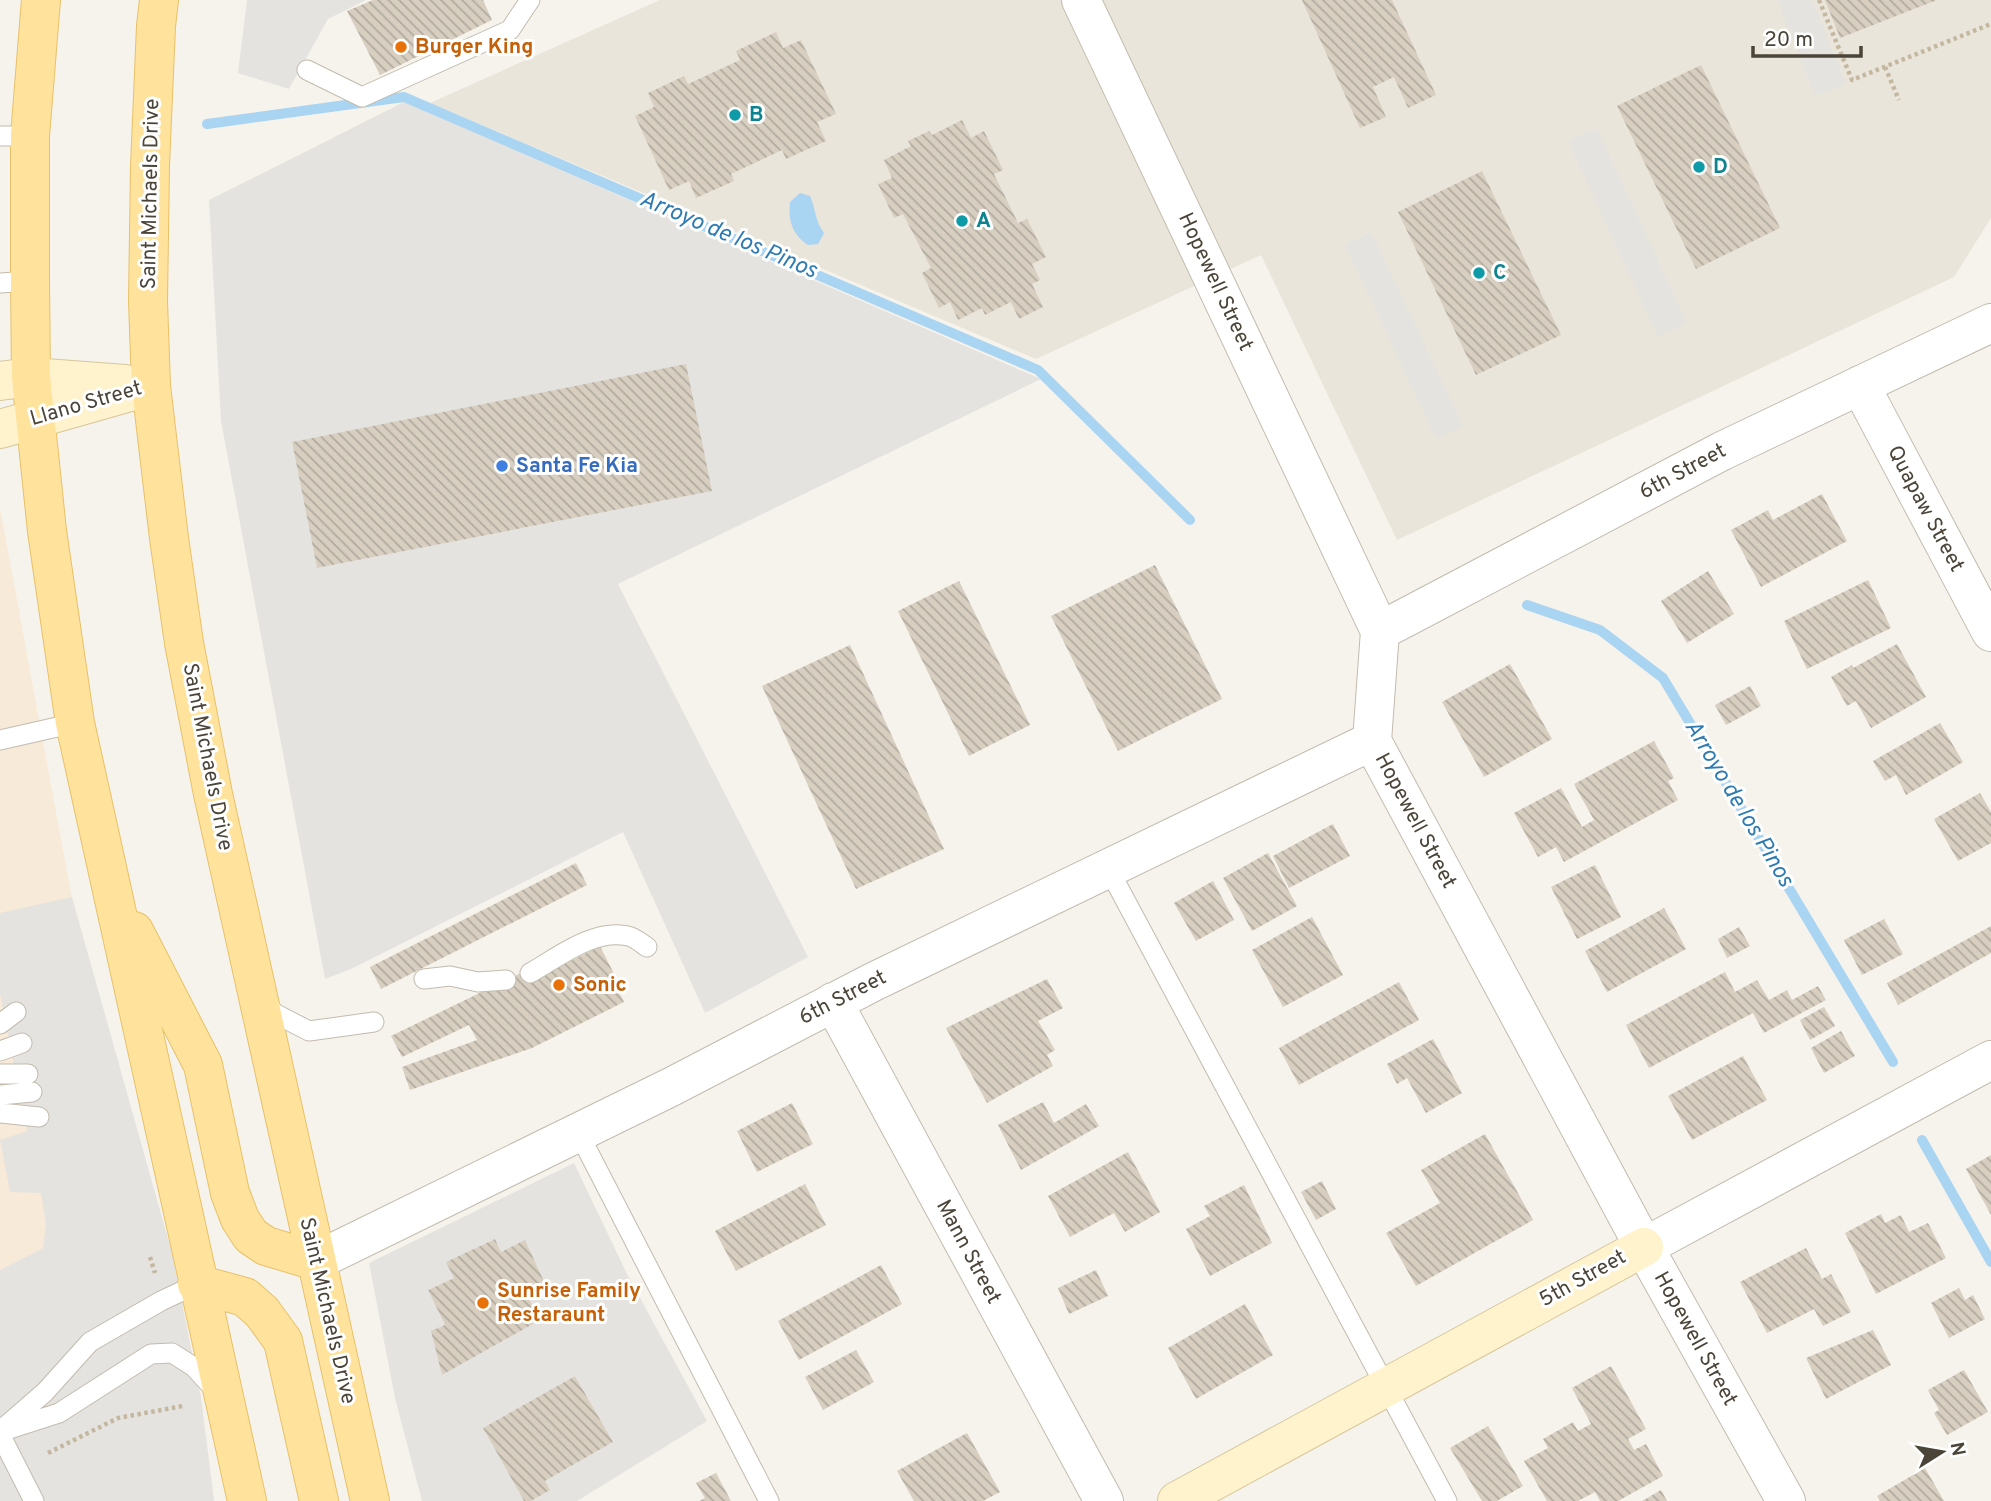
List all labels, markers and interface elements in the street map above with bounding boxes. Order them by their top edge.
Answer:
scale bar [1753,14,1862,58]
text: 20 m [1764,27,1813,54]
place label: Burger King [415,34,533,61]
marker: Burger King [393,39,409,55]
street label: Saint Michaels Drive [136,98,166,290]
place label: B [749,102,764,129]
marker: B [727,107,743,123]
place label: D [1713,154,1728,181]
marker: D [1691,159,1707,175]
water label: Arroyo de los Pinos [635,186,822,287]
place label: A [976,208,991,235]
street label: Hopewell Street [1171,209,1259,355]
marker: A [954,213,970,229]
place label: C [1493,260,1506,287]
marker: C [1471,265,1487,281]
street label: Llano Street [27,375,145,433]
street label: 6th Street [1635,438,1731,506]
street label: Quapaw Street [1880,441,1970,577]
place label: Santa Fe Kia [516,453,638,480]
marker: Santa Fe Kia [494,458,510,474]
street label: Saint Michaels Drive [176,661,238,853]
water label: Arroyo de los Pinos [1677,715,1800,893]
street label: Hopewell Street [1368,749,1462,893]
street label: 6th Street [795,964,891,1032]
place label: Sonic [573,972,627,999]
marker: Sonic [551,977,567,993]
street label: Mann Street [929,1195,1007,1309]
street label: Saint Michaels Drive [292,1215,362,1407]
street label: 5th Street [1535,1244,1631,1314]
street label: Hopewell Street [1647,1267,1743,1411]
place label: Sunrise Family Restaraunt [497,1278,641,1329]
marker: Sunrise Family Restaraunt [475,1295,491,1311]
north arrow [1907,1417,1977,1487]
text: N [1944,1440,1970,1458]

